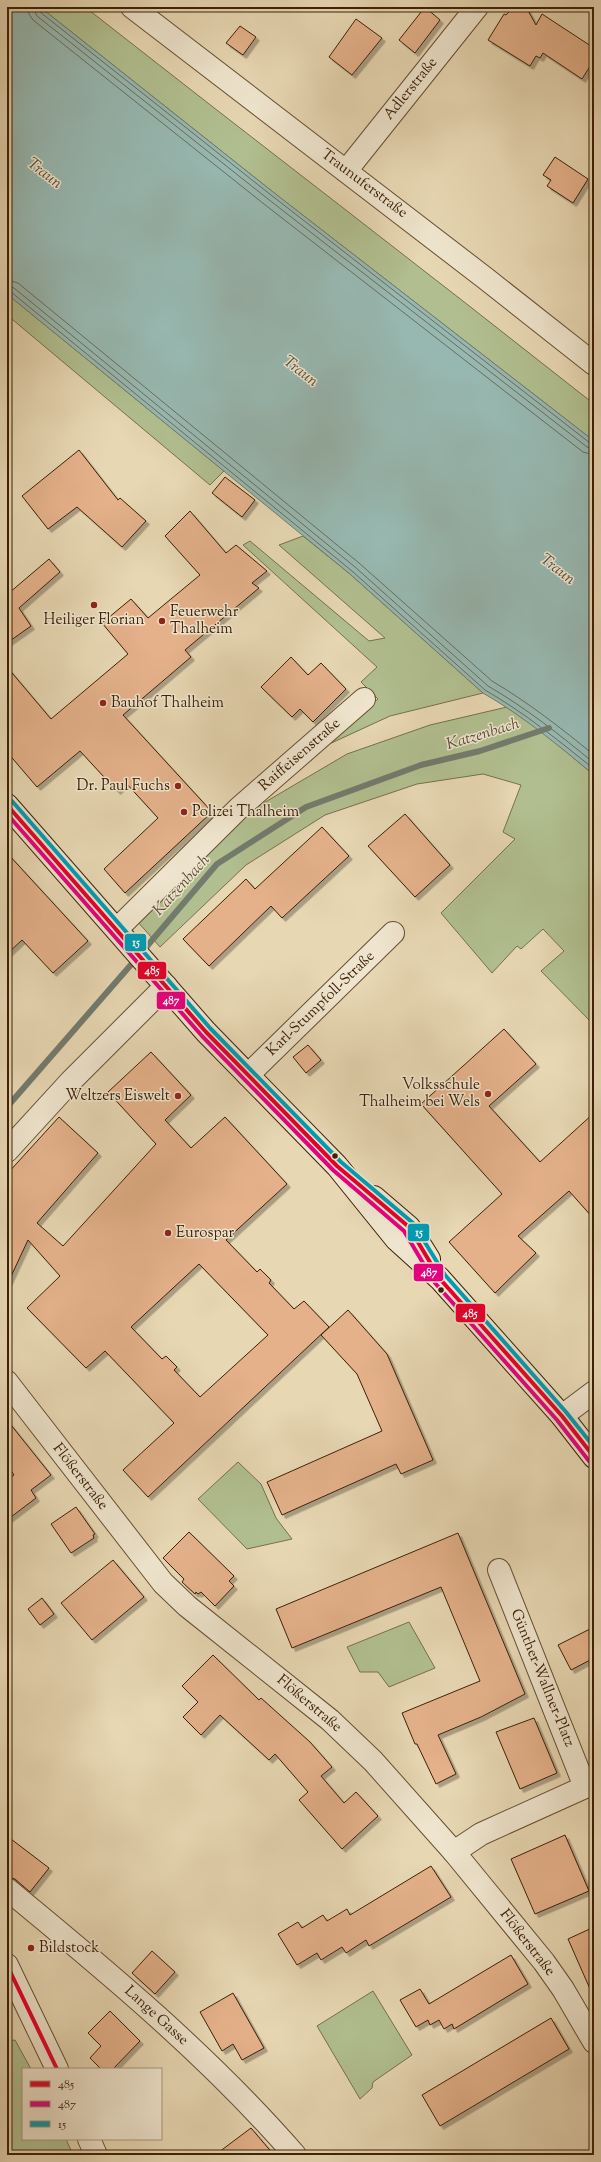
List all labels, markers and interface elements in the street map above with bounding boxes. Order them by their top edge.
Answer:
street label: Adlerstraße [379,53,443,125]
street label: Traunuferstraße [316,144,412,224]
water label: Traun [21,153,67,195]
water label: Traun [277,351,323,393]
water label: Traun [534,549,580,591]
marker: Heiliger Florian [89,600,99,610]
place label: Feuerwehr Thalheim [170,602,239,640]
place label: Heiliger Florian [44,610,145,631]
marker: Feuerwehr Thalheim [157,616,167,626]
place label: Bauhof Thalheim [111,693,224,714]
marker: Bauhof Thalheim [98,698,108,708]
water label: Katzenbach [444,713,523,757]
street label: Raiffeisenstraße [255,714,345,796]
place label: Dr. Paul Fuchs [77,776,170,797]
marker: Dr. Paul Fuchs [173,781,183,791]
place label: Polizei Thalheim [192,802,300,823]
marker: Polizei Thalheim [179,807,189,817]
water label: Katzenbach [148,850,216,922]
line badge: 15 [124,933,147,952]
text: 15 [131,935,140,951]
street label: Karl-Stumpfoll-Straße [262,947,380,1061]
line badge: 485 [137,961,167,980]
text: 485 [144,963,160,979]
line badge: 487 [156,991,186,1010]
text: 487 [162,993,180,1009]
place label: Volksschule Thalheim bei Wels [359,1075,480,1113]
place label: Weltzers Eiswelt [65,1086,170,1107]
marker: Volksschule Thalheim bei Wels [483,1089,493,1099]
marker: Weltzers Eiswelt [173,1091,183,1101]
unlabelled marker [330,1151,340,1161]
place label: Eurospar [176,1223,234,1244]
line badge: 15 [407,1223,430,1242]
text: 15 [414,1225,423,1241]
marker: Eurospar [163,1228,173,1238]
line badge: 487 [413,1263,444,1282]
text: 487 [420,1265,438,1281]
unlabelled marker [436,1285,446,1295]
line badge: 485 [455,1303,486,1323]
text: 485 [462,1306,478,1322]
street label: Flößerstraße [47,1439,113,1515]
street label: Günther-Wallner-Platz [505,1606,579,1750]
street label: Flößerstraße [272,1670,346,1738]
street label: Flößerstraße [494,1905,560,1981]
place label: Bildstock [39,1938,99,1959]
marker: Bildstock [26,1943,36,1953]
street label: Lange Gasse [119,1981,193,2051]
legend [22,2068,162,2140]
text: 485 [58,2076,74,2094]
text: 487 [58,2096,76,2114]
text: 15 [58,2116,66,2134]

